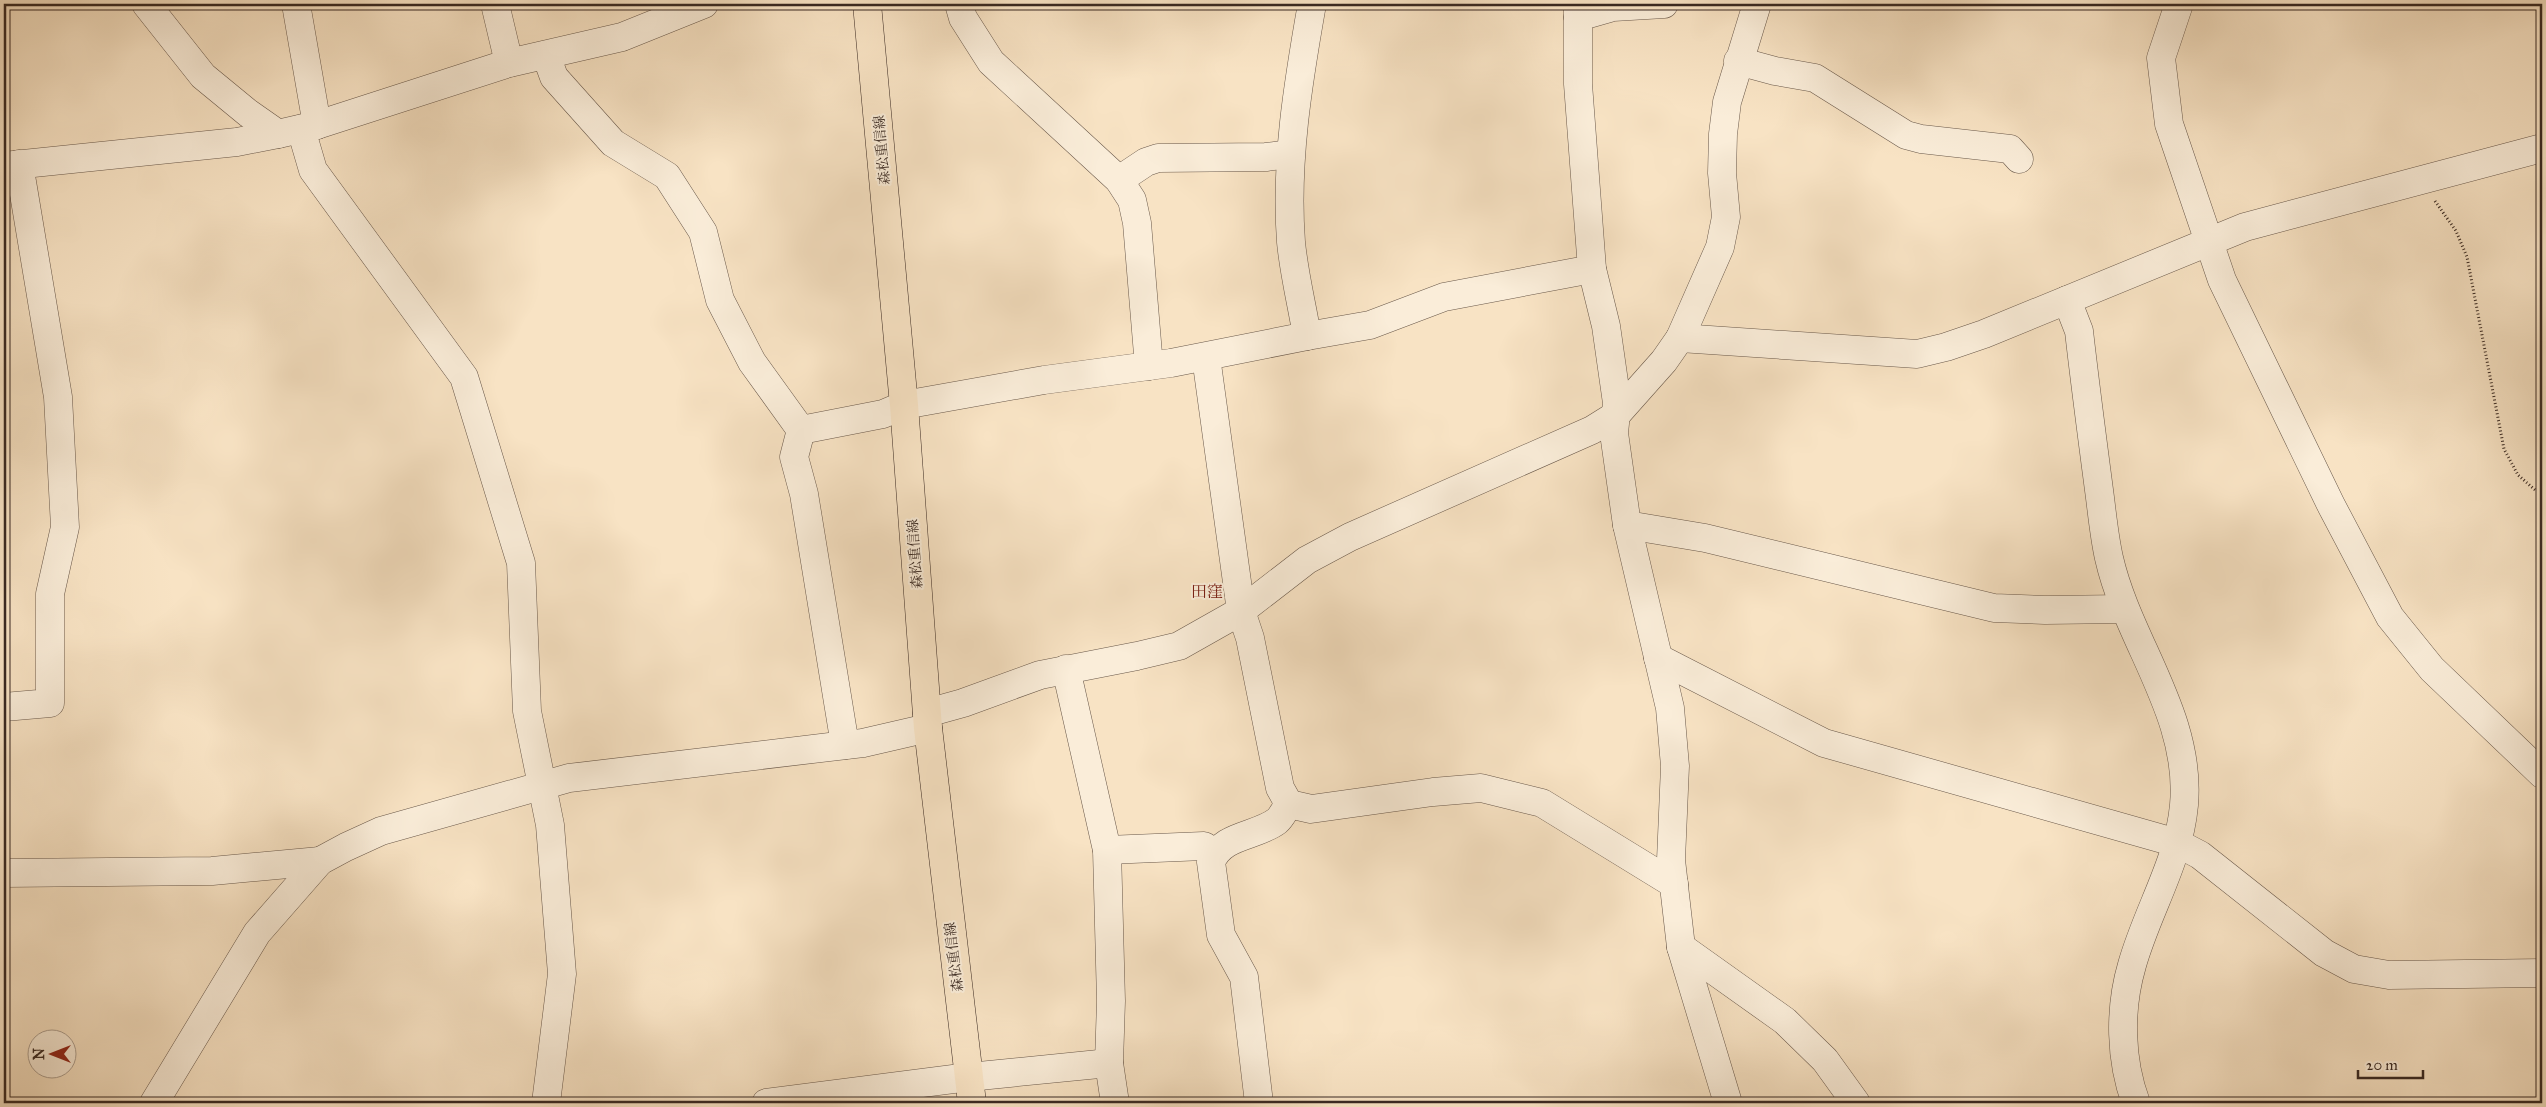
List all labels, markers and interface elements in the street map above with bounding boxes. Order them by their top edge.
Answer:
street label: 森松重信線 [870,114,894,186]
street label: 森松重信線 [904,518,926,590]
district label: 田窪 [1191,582,1223,601]
street label: 森松重信線 [941,921,967,993]
north arrow [28,1030,78,1080]
scale bar [2358,1047,2424,1079]
text: N [31,1048,48,1060]
text: 20 m [2366,1056,2398,1074]

